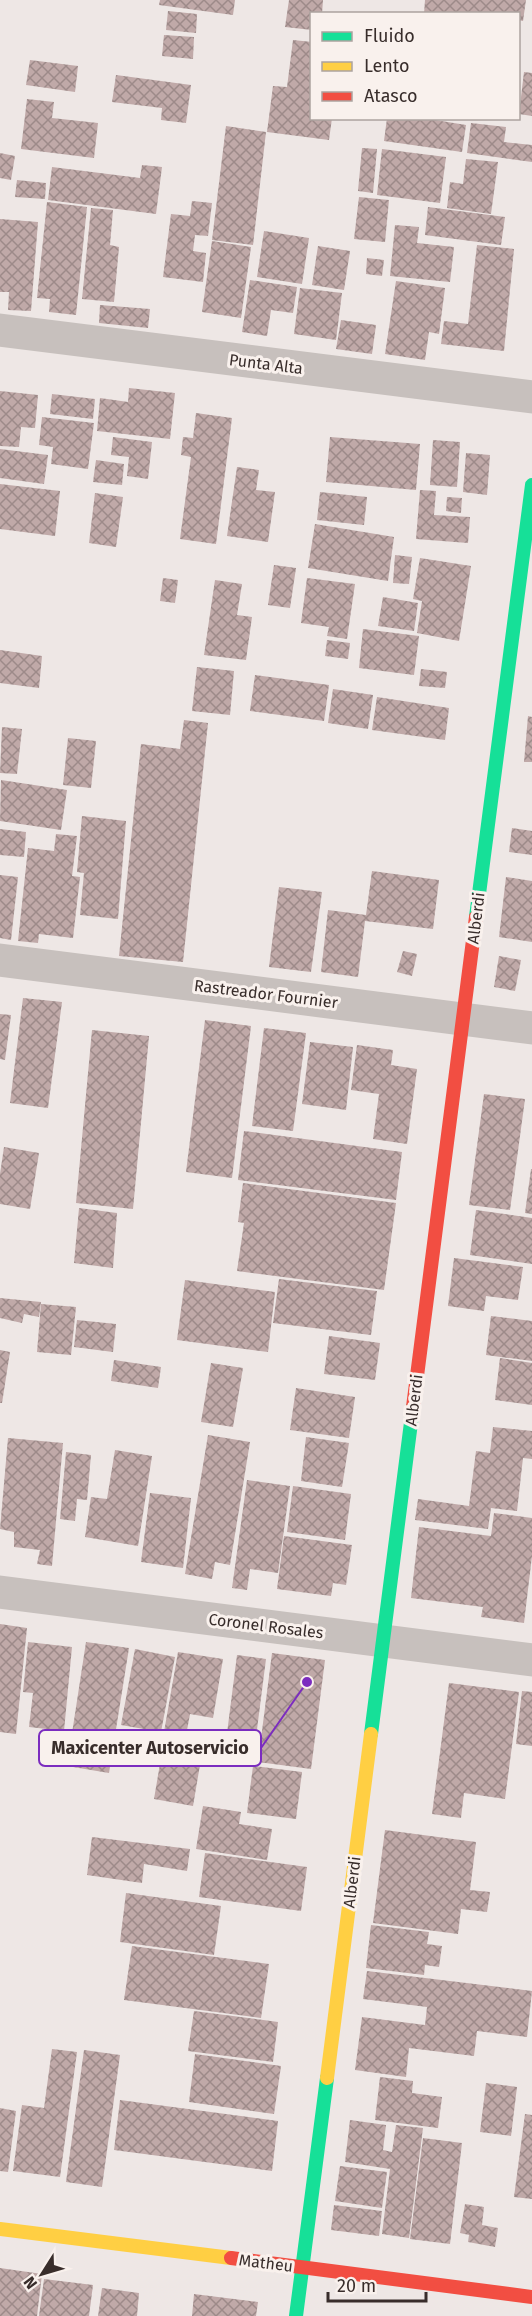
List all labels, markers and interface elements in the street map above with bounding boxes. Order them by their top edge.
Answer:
legend [310,12,520,120]
text: Fluido [364,25,415,47]
text: Lento [364,55,410,77]
text: Atasco [364,85,417,107]
street label: Punta Alta [228,350,304,378]
street label: Alberdi [463,891,489,945]
street label: Rastreador Fournier [193,976,340,1012]
street label: Alberdi [401,1373,427,1427]
street label: Coronel Rosales [208,1610,324,1642]
callout: Maxicenter Autoservicio [39,1730,261,1766]
text: Maxicenter Autoservicio [51,1737,249,1759]
street label: Alberdi [339,1855,365,1909]
north arrow [12,2244,72,2304]
street label: Matheu [238,2250,294,2276]
scale bar [328,2265,426,2303]
text: N [20,2273,41,2293]
text: 20 m [337,2275,376,2297]

